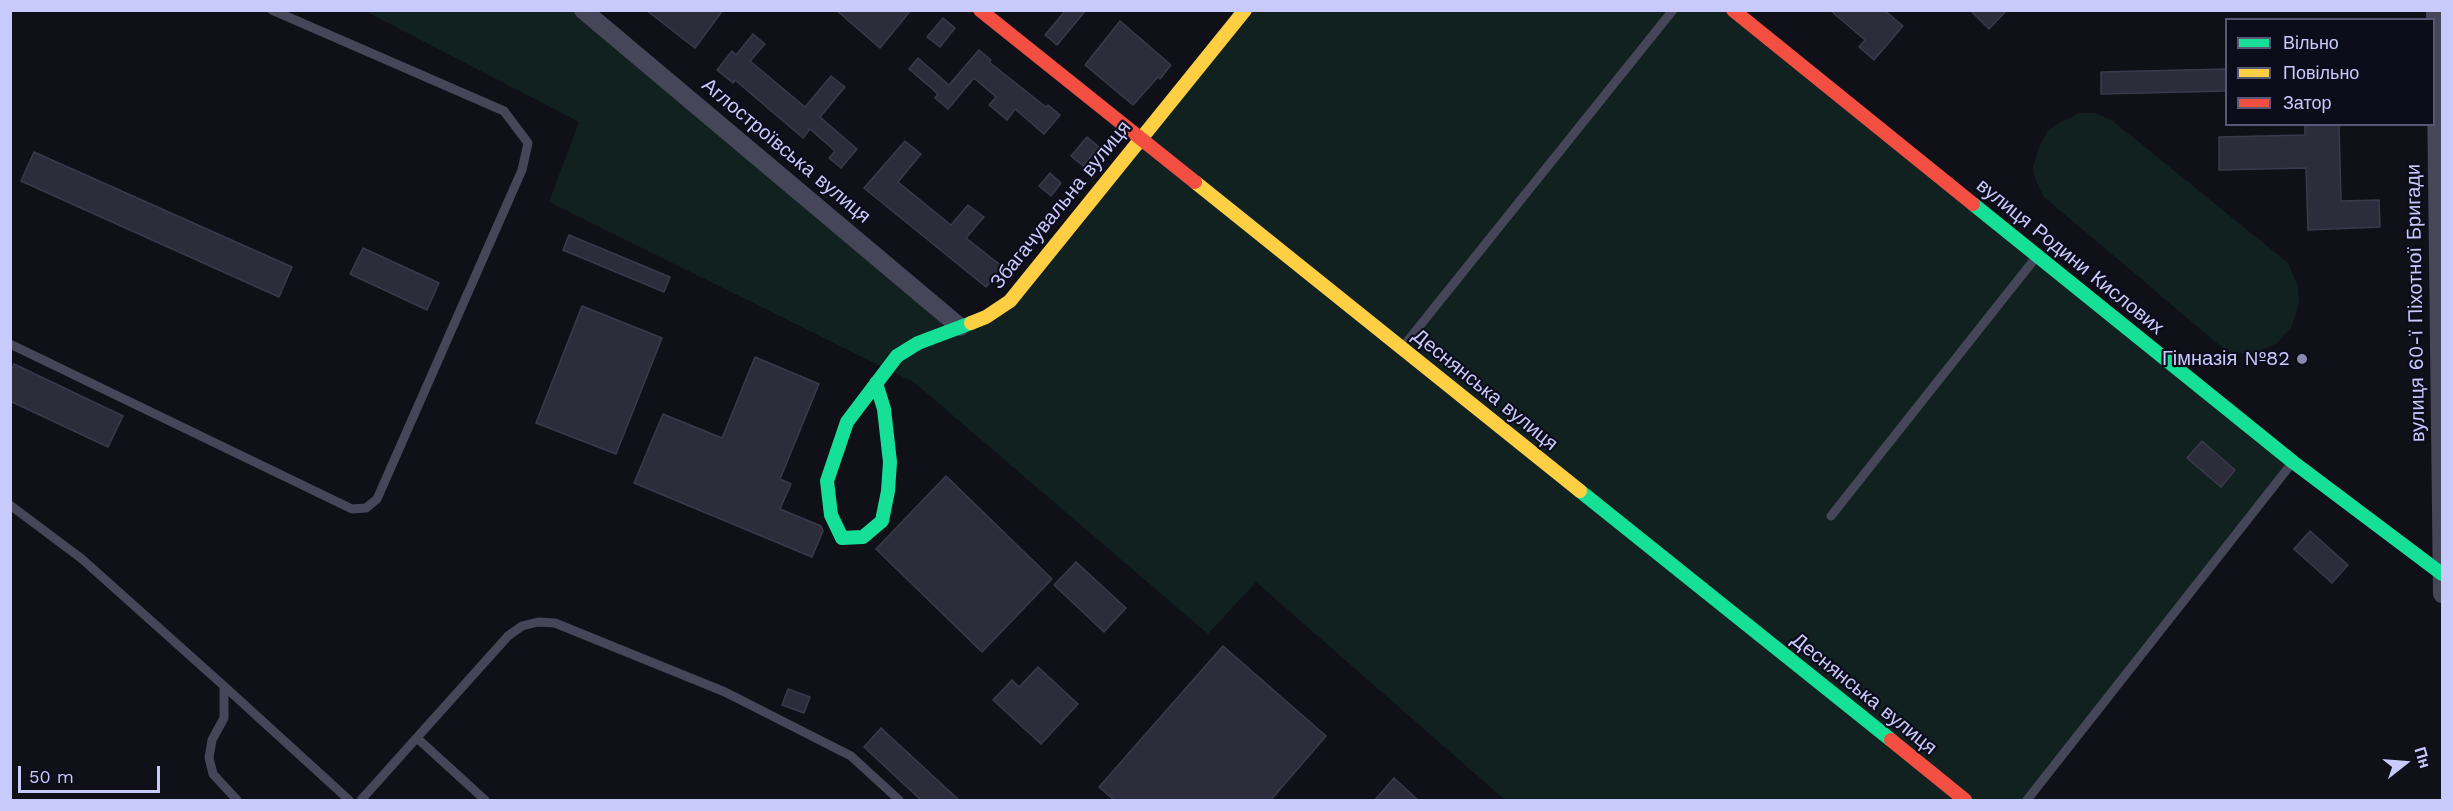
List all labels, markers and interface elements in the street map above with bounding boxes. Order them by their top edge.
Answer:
legend [2225,18,2435,126]
text: Вільно [2283,32,2339,53]
text: Повільно [2283,62,2359,83]
street label: Аглостроївська вулиця [697,73,875,229]
text: Затор [2283,92,2332,113]
street label: Збагачувальна вулиця [986,116,1136,294]
street label: вулиця 60-ї Піхотної Бригади [2402,164,2430,442]
street label: вулиця Родини Кислових [1971,174,2169,340]
street label: Деснянська вулиця [1407,324,1563,456]
place label: Гімназія №82 [2162,347,2290,371]
marker: Гімназія №82 [2295,352,2309,366]
street label: Деснянська вулиця [1786,628,1942,760]
north arrow [2375,733,2435,793]
text: Пн [2411,745,2435,770]
scale bar [21,754,164,792]
text: 50 m [29,766,74,787]

